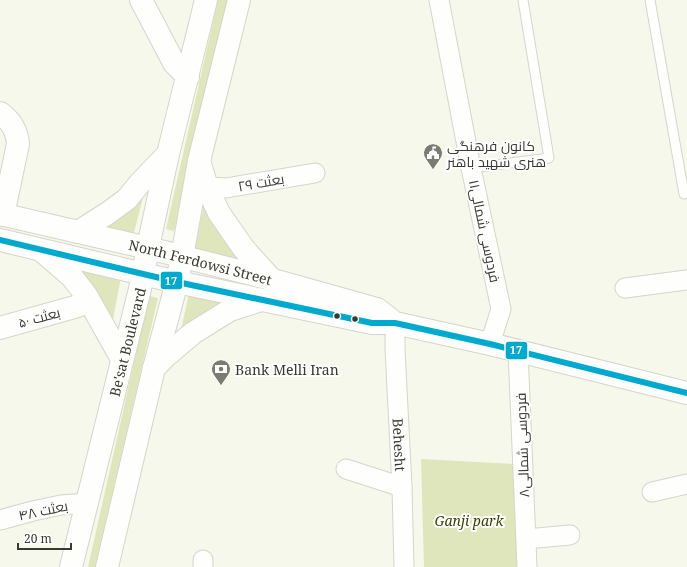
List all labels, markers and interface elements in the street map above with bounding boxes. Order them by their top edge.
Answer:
place label: کانون فرهنگی هنری شهید باهنر [446,136,546,171]
public building icon: کانون فرهنگی هنری شهید باهنر [422,142,444,170]
street label: بعثت ۲۹ [236,169,286,195]
street label: فردوسی شمالی۱۱ [465,178,505,284]
street label: North Ferdowsi Street [127,234,274,289]
line badge: 17 [160,271,183,290]
text: 17 [165,273,177,288]
street label: Be'sat Boulevard [104,285,150,398]
street label: بعثت ۵۰ [16,302,62,332]
unlabelled marker [332,311,342,321]
unlabelled marker [350,314,360,324]
line badge: 17 [505,341,528,360]
text: 17 [510,342,522,357]
bank icon: Bank Melli Iran [210,358,232,386]
place label: Bank Melli Iran [235,360,339,379]
street label: فردوسی شمالی۸ [511,392,533,498]
street label: Behesht [389,418,411,472]
street label: بعثت ۴۸ [17,496,69,524]
park label: Ganji park [434,511,505,530]
scale bar [18,525,71,551]
text: 20 m [24,530,52,547]

